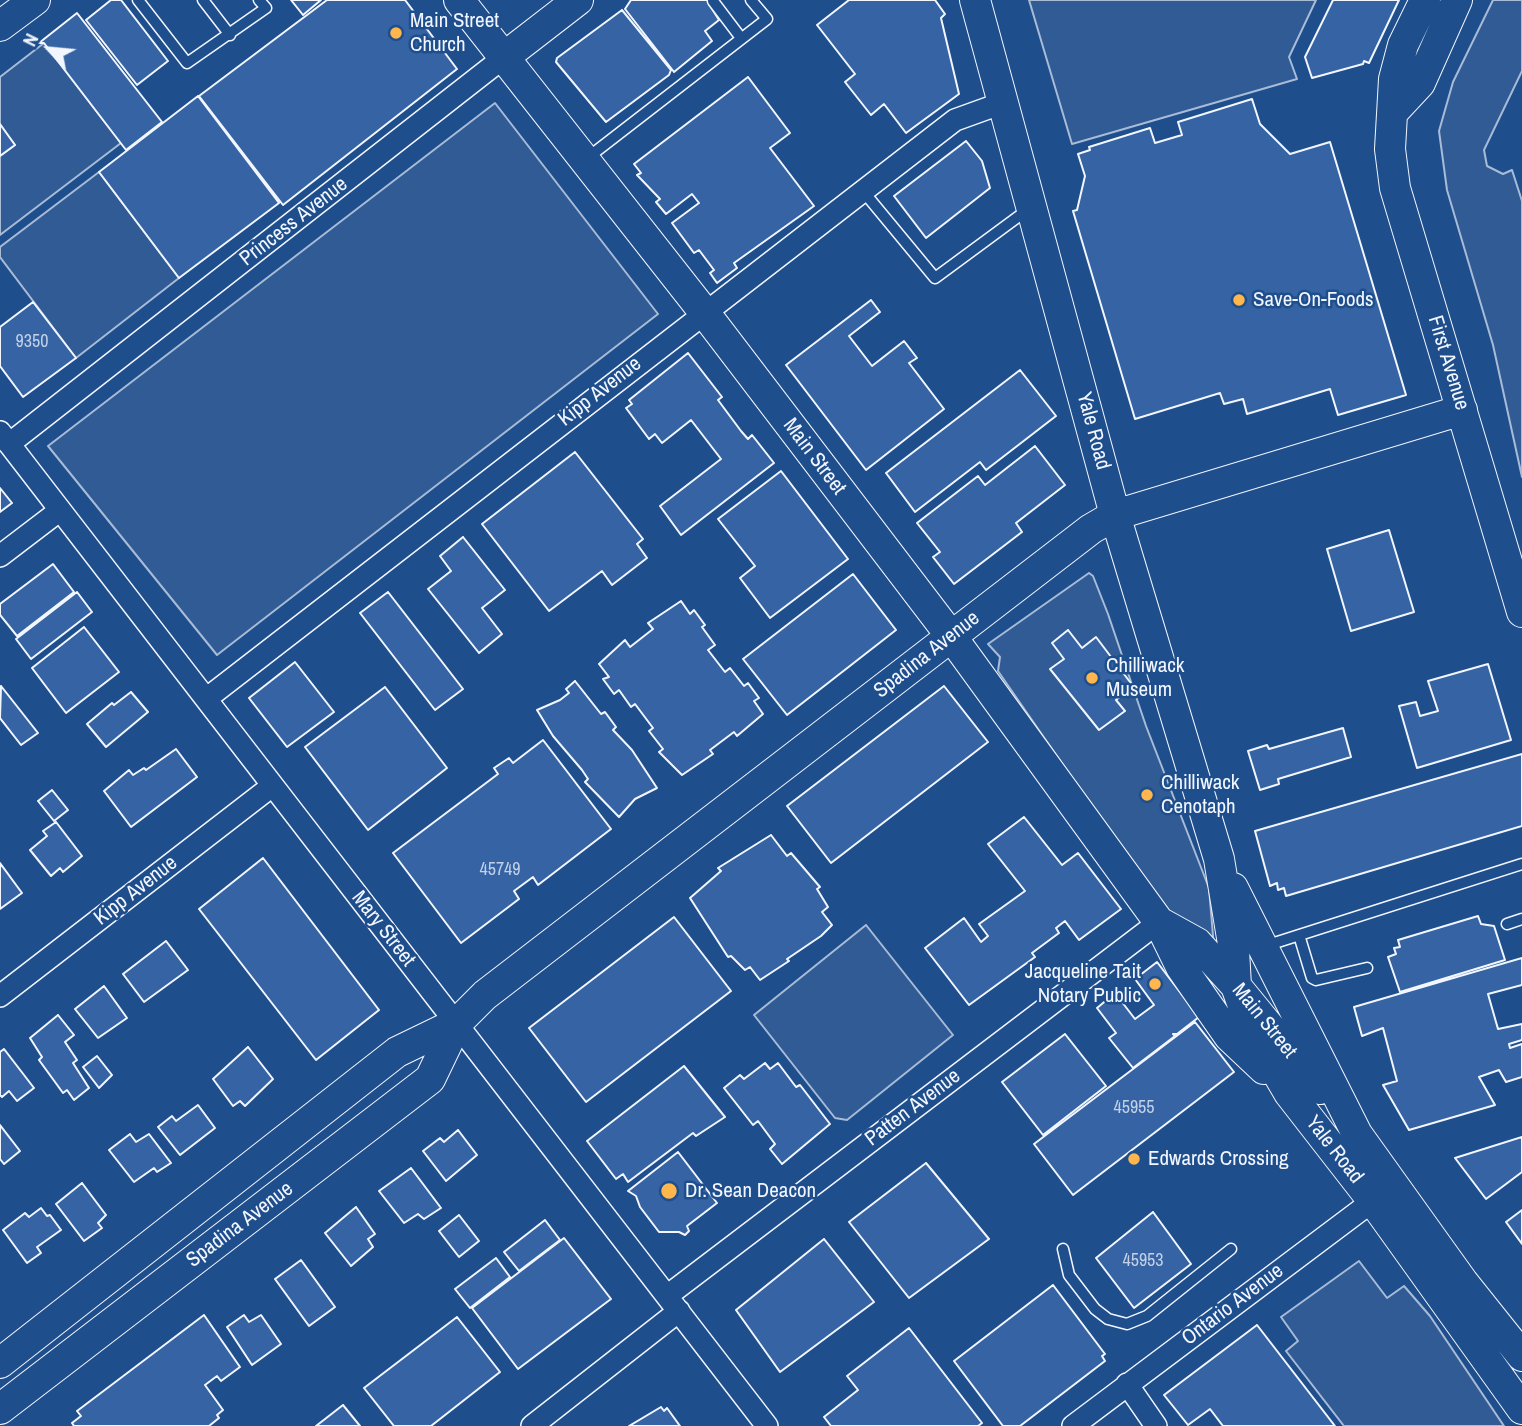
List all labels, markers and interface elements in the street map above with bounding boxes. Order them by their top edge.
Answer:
place label: Main Street Church [410,8,499,58]
north arrow [14,14,84,84]
marker: Main Street Church [388,25,404,41]
text: N [16,29,44,51]
street label: Princess Avenue [235,172,353,272]
place label: Save-On-Foods [1253,287,1374,313]
marker: Save-On-Foods [1231,292,1247,308]
street label: First Avenue [1422,313,1474,413]
house number: 9350 [16,331,48,353]
street label: Kipp Avenue [554,352,646,432]
street label: Yale Road [1071,390,1115,472]
street label: Main Street [777,414,851,500]
street label: Spadina Avenue [869,606,985,704]
place label: Chilliwack Museum [1106,653,1184,703]
marker: Chilliwack Museum [1084,670,1100,686]
place label: Chilliwack Cenotaph [1161,770,1239,820]
marker: Chilliwack Cenotaph [1139,787,1155,803]
street label: Kipp Avenue [90,851,182,931]
house number: 45749 [479,859,521,881]
street label: Mary Street [346,886,420,972]
place label: Jacqueline Tait Notary Public [1025,959,1141,1009]
marker: Jacqueline Tait Notary Public [1147,976,1163,992]
street label: Main Street [1226,978,1302,1064]
street label: Patten Avenue [860,1064,966,1152]
house number: 45955 [1113,1097,1155,1119]
street label: Yale Road [1300,1111,1368,1189]
place label: Edwards Crossing [1148,1146,1289,1172]
marker: Edwards Crossing [1126,1151,1142,1167]
street label: Spadina Avenue [182,1177,298,1273]
place label: Dr. Sean Deacon [685,1178,816,1204]
marker: Dr. Sean Deacon [659,1181,679,1201]
house number: 45953 [1122,1250,1164,1272]
street label: Ontario Avenue [1177,1259,1289,1351]

